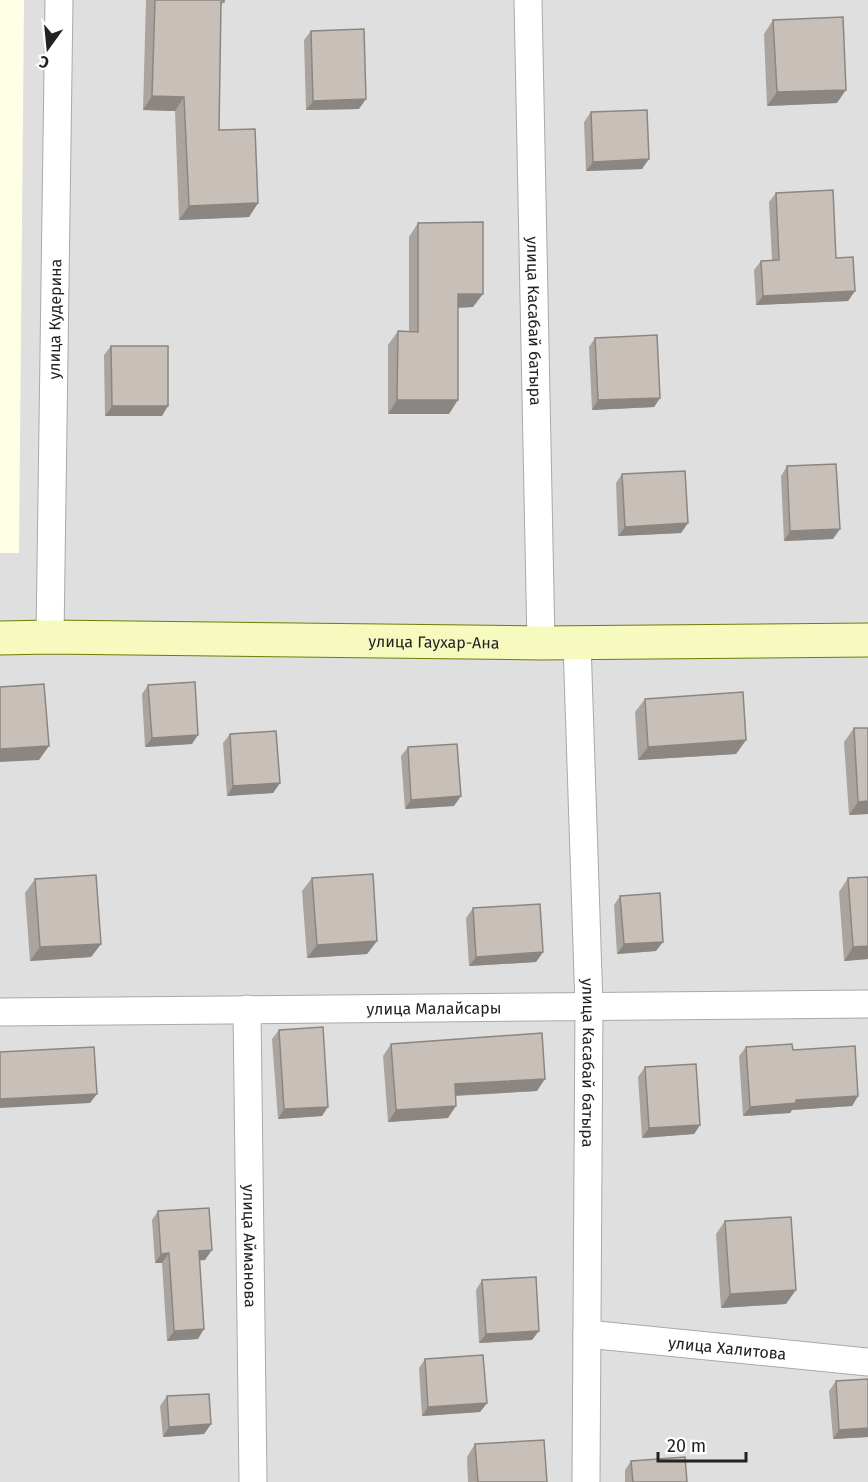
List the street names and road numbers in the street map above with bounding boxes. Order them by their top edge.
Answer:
street label: улица Касабай батыра [523,236,546,406]
street label: улица Кудерина [44,258,65,380]
street label: улица Гаухар-Ана [368,631,500,652]
street label: улица Касабай батыра [579,978,599,1148]
street label: улица Малайсары [366,998,502,1018]
street label: улица Айманова [240,1184,260,1308]
street label: улица Халитова [667,1333,787,1363]

